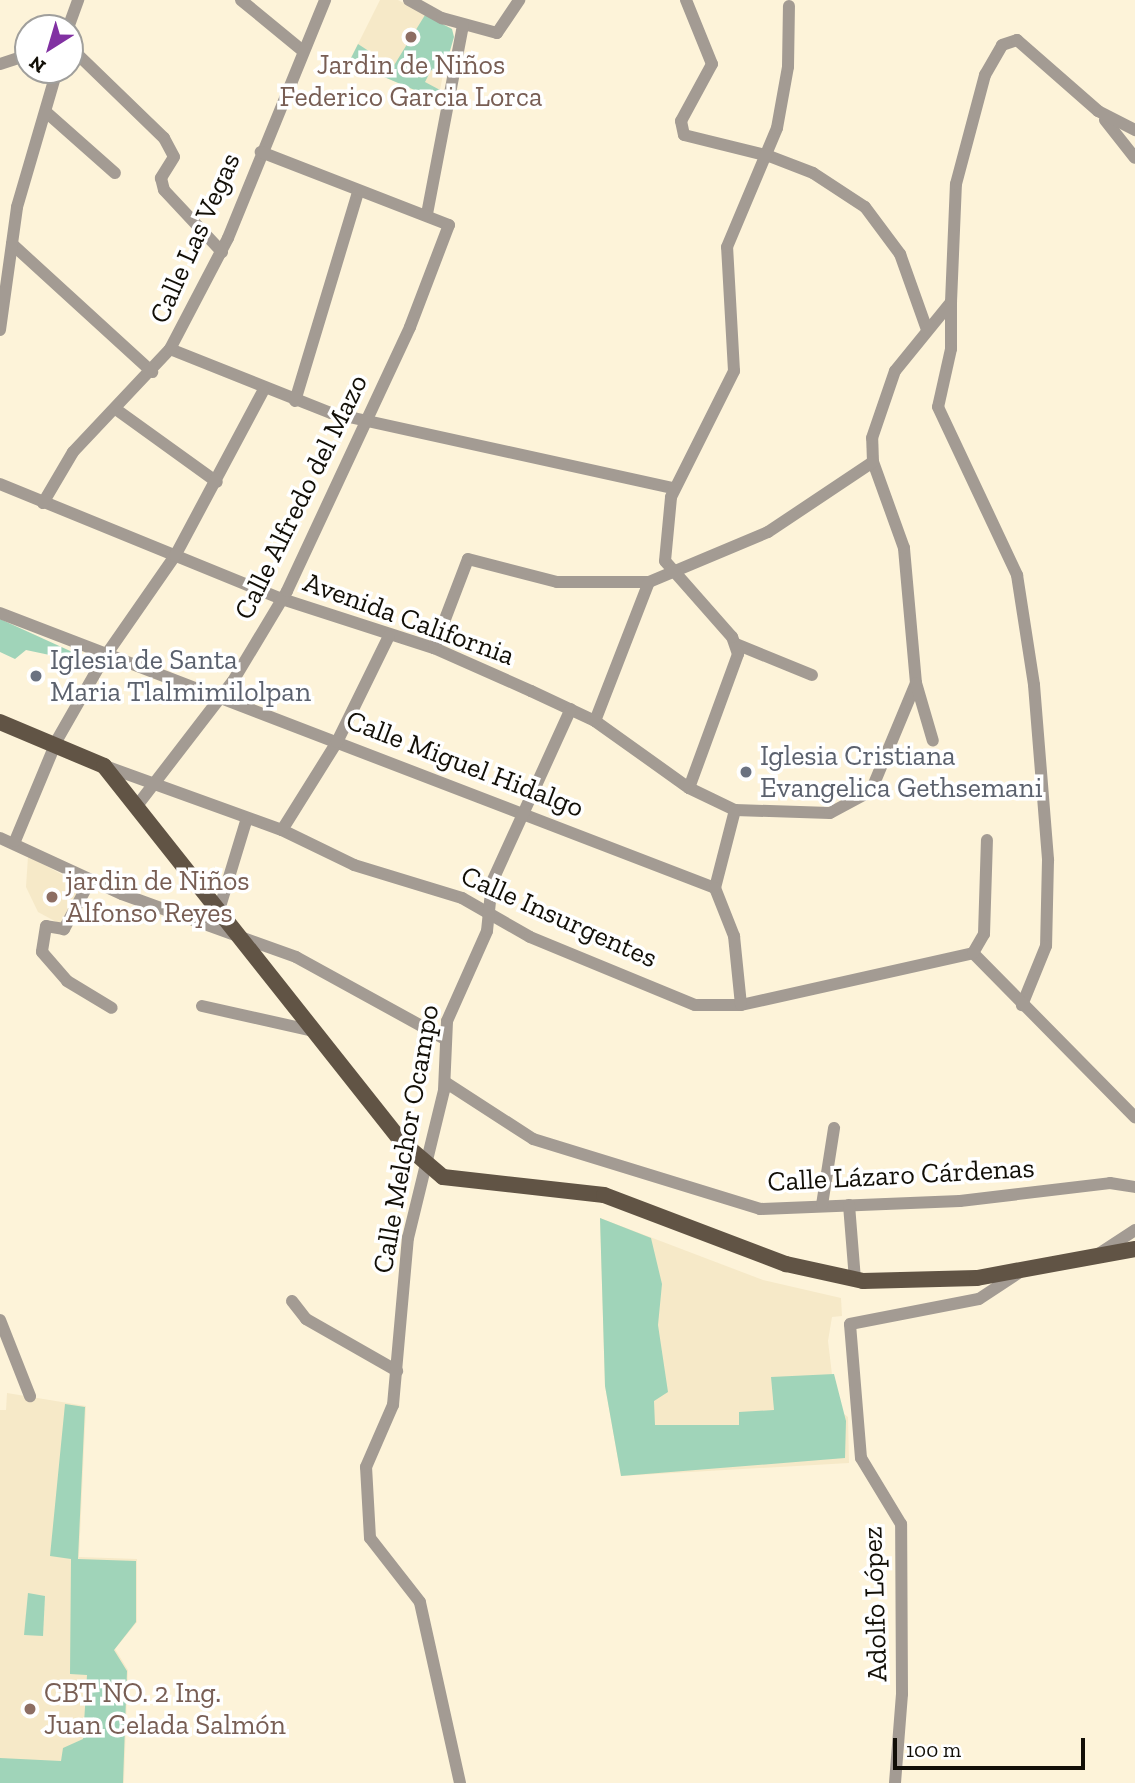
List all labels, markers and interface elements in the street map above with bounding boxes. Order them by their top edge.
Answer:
north arrow [14,14,84,84]
marker: Jardin de Niños Federico Garcia Lorca [403,29,419,45]
place label: Jardin de Niños Federico Garcia Lorca [279,48,543,114]
text: N [25,51,50,78]
street label: Calle Las Vegas [142,147,248,329]
street label: Calle Alfredo del Mazo [227,369,375,625]
street label: Avenida California [299,565,519,673]
place label: Iglesia de Santa Maria Tlalmimilolpan [50,643,311,709]
marker: Iglesia de Santa Maria Tlalmimilolpan [28,668,44,684]
street label: Calle Miguel Hidalgo [342,703,588,825]
place label: Iglesia Cristiana Evangelica Gethsemani [760,739,1042,805]
marker: Iglesia Cristiana Evangelica Gethsemani [738,764,754,780]
street label: Calle Insurgentes [456,859,662,975]
place label: jardin de Niños Alfonso Reyes [66,864,250,930]
marker: jardin de Niños Alfonso Reyes [44,889,60,905]
street label: Calle Melchor Ocampo [366,1002,446,1276]
street label: Calle Lázaro Cárdenas [767,1151,1035,1199]
street label: Adolfo López [855,1526,895,1682]
place label: CBT NO. 2 Ing. Juan Celada Salmón [44,1676,286,1742]
marker: CBT NO. 2 Ing. Juan Celada Salmón [22,1701,38,1717]
scale bar [897,1724,1090,1768]
text: 100 m [906,1737,961,1762]

